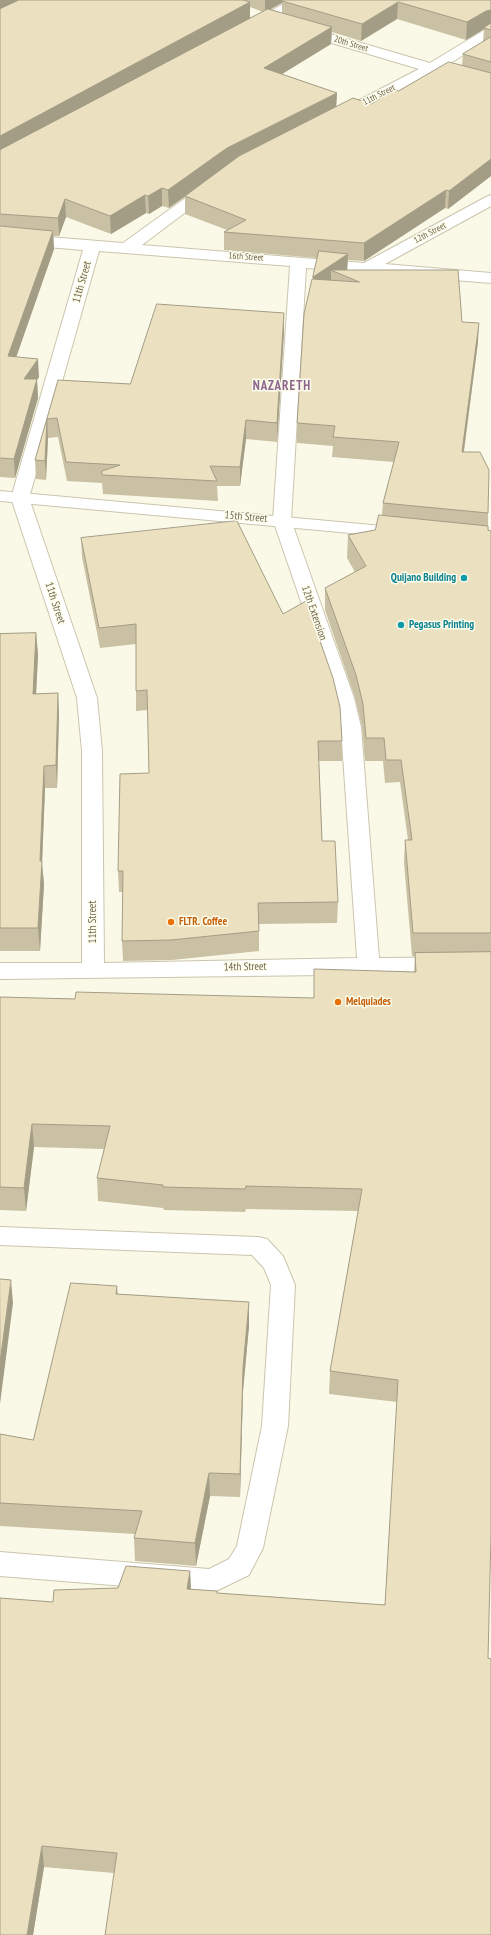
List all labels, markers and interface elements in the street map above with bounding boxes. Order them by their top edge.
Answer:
street label: 20th Street [333,34,369,54]
street label: 11th Street [361,82,397,108]
street label: 12th Street [412,220,448,246]
street label: 16th Street [228,250,264,264]
street label: 11th Street [70,260,94,304]
district label: NAZARETH [253,378,311,394]
street label: 15th Street [224,509,268,525]
place label: Quijano Building [391,571,456,585]
marker: Quijano Building [459,573,469,583]
street label: 11th Street [42,581,68,625]
street label: 12th Extension [298,584,330,642]
place label: Pegasus Printing [409,618,474,632]
marker: Pegasus Printing [396,620,406,630]
street label: 11th Street [86,901,100,943]
place label: FLTR. Coffee [179,915,227,929]
marker: FLTR. Coffee [166,917,176,927]
street label: 14th Street [223,960,267,974]
place label: Melquiades [346,995,391,1009]
marker: Melquiades [333,997,343,1007]

